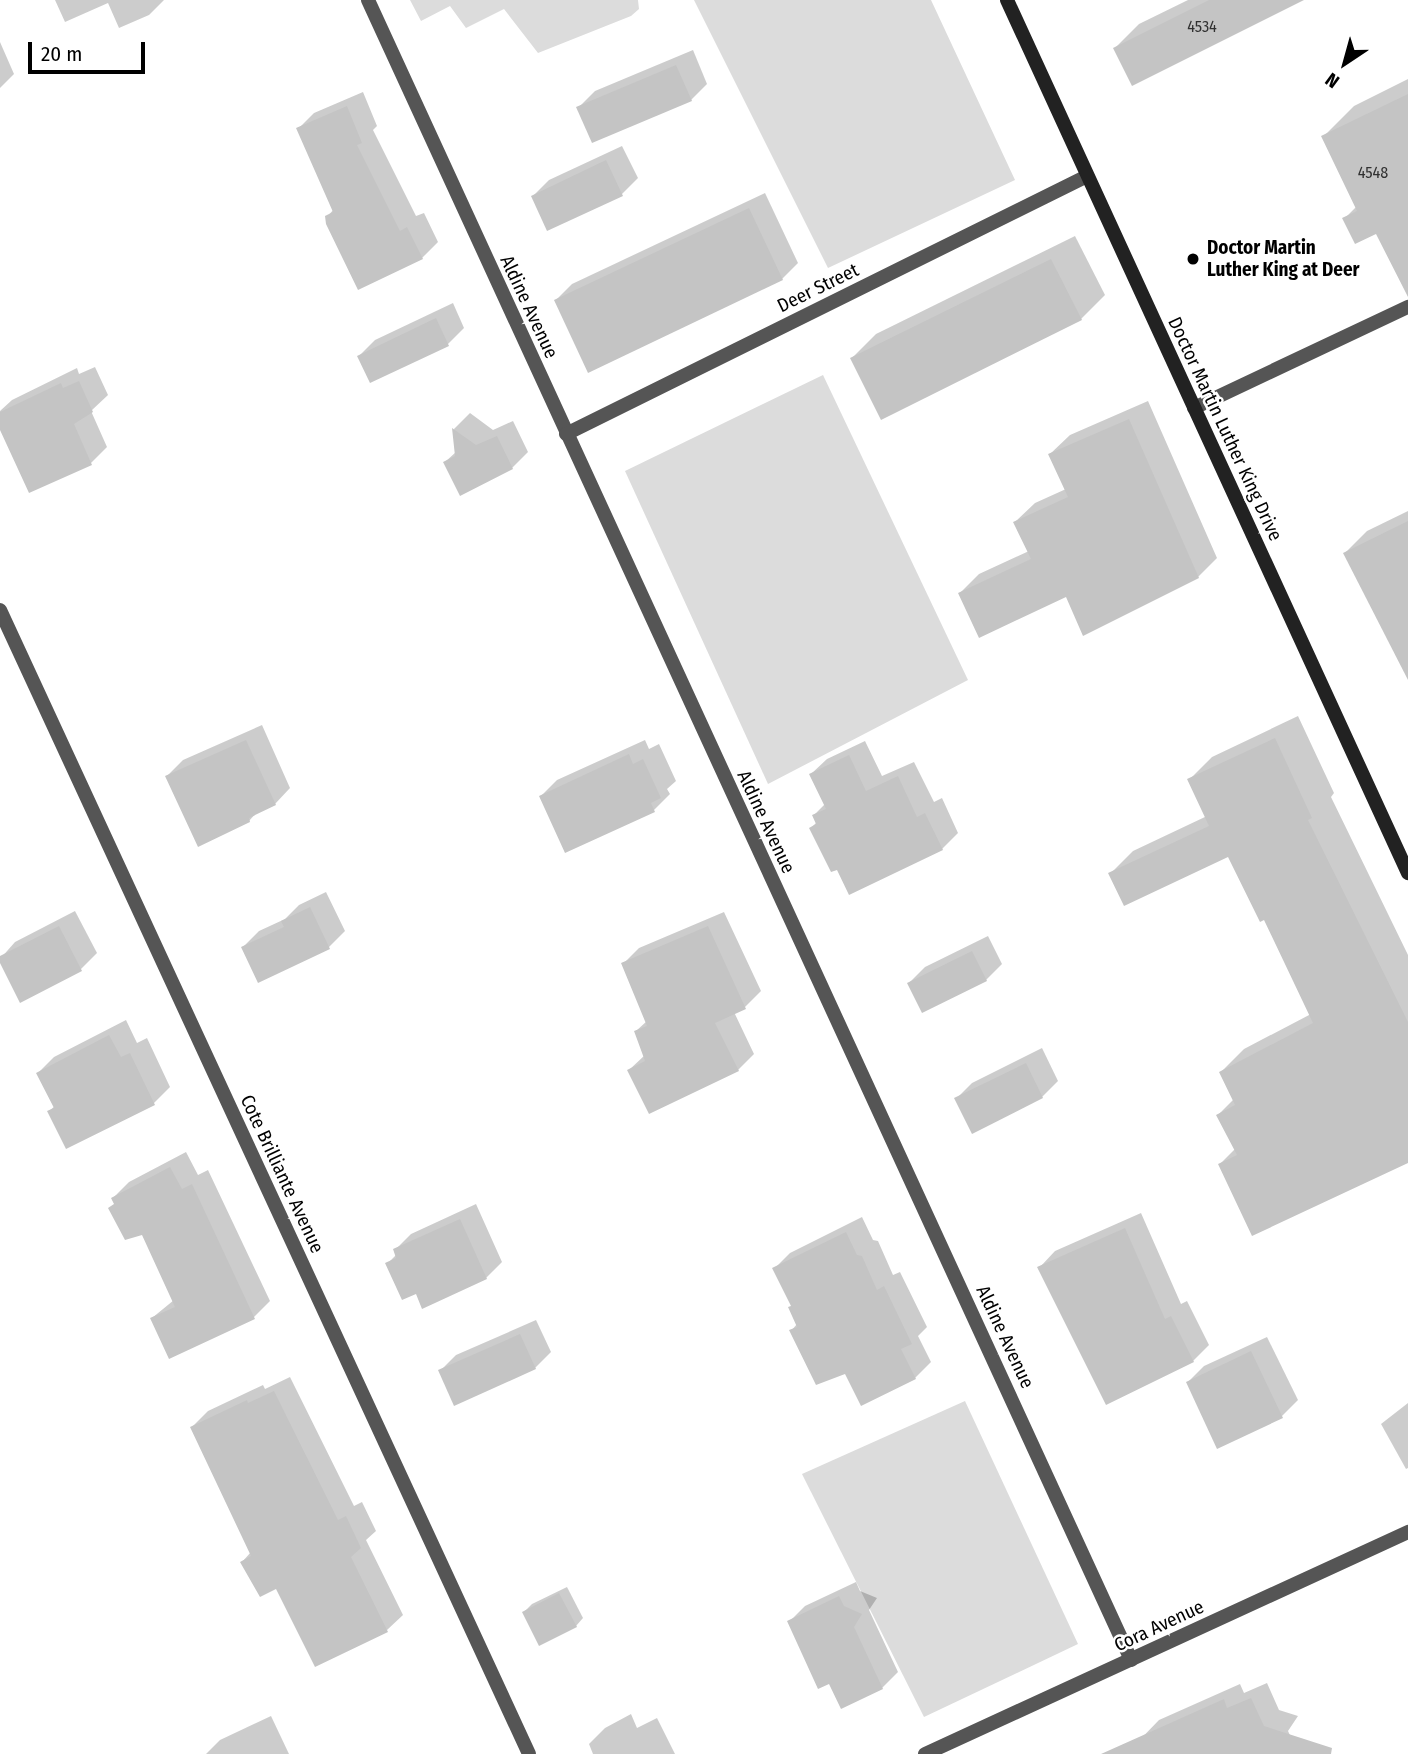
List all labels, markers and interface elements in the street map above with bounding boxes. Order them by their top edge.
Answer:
house number: 4534 [1187,17,1217,37]
scale bar [32,28,149,72]
north arrow [1310,28,1380,98]
text: 20 m [41,41,82,67]
text: N [1321,68,1344,93]
house number: 4548 [1358,163,1388,183]
place label: Doctor Martin Luther King at Deer [1207,237,1360,281]
marker: Doctor Martin Luther King at Deer [1185,251,1201,267]
street label: Aldine Avenue [495,252,563,362]
street label: Deer Street [774,259,862,317]
street label: Doctor Martin Luther King Drive [1163,313,1287,545]
street label: Aldine Avenue [732,767,800,877]
street label: Cote Brilliante Avenue [235,1091,329,1257]
street label: Aldine Avenue [971,1282,1039,1392]
street label: Cora Avenue [1111,1595,1207,1657]

